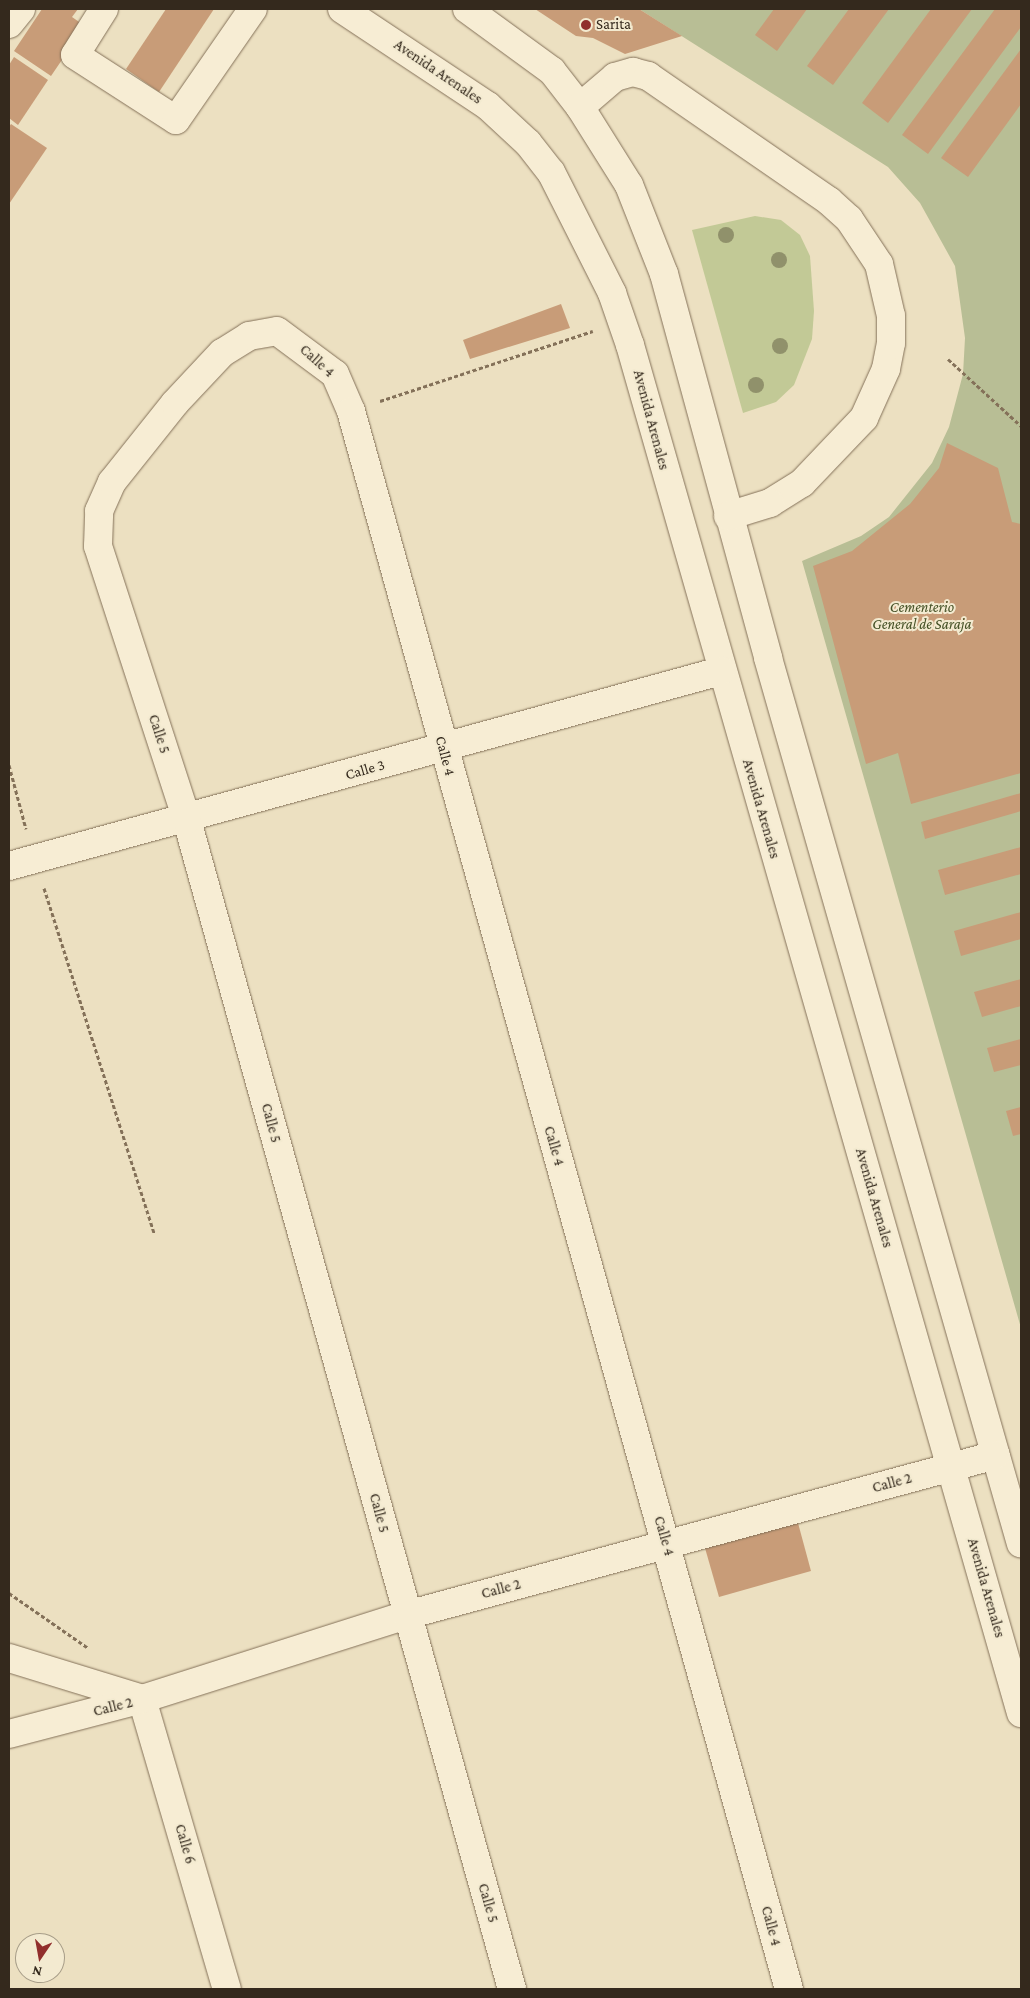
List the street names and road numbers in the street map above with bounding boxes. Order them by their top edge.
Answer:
street label: Avenida Arenales [390,36,486,108]
street label: Calle 4 [296,341,338,381]
street label: Avenida Arenales [629,368,673,472]
street label: Calle 5 [144,712,174,756]
street label: Calle 4 [431,734,459,778]
street label: Calle 3 [343,756,387,784]
street label: Avenida Arenales [738,757,784,861]
street label: Calle 5 [257,1101,285,1145]
street label: Calle 4 [540,1124,568,1168]
street label: Avenida Arenales [851,1146,897,1250]
street label: Calle 2 [870,1469,914,1497]
street label: Calle 5 [365,1491,393,1535]
street label: Calle 4 [650,1514,678,1558]
street label: Avenida Arenales [963,1536,1009,1640]
street label: Calle 2 [479,1575,523,1603]
street label: Calle 2 [91,1693,135,1721]
street label: Calle 6 [171,1822,199,1866]
street label: Calle 5 [474,1881,502,1925]
street label: Calle 4 [757,1904,785,1948]

